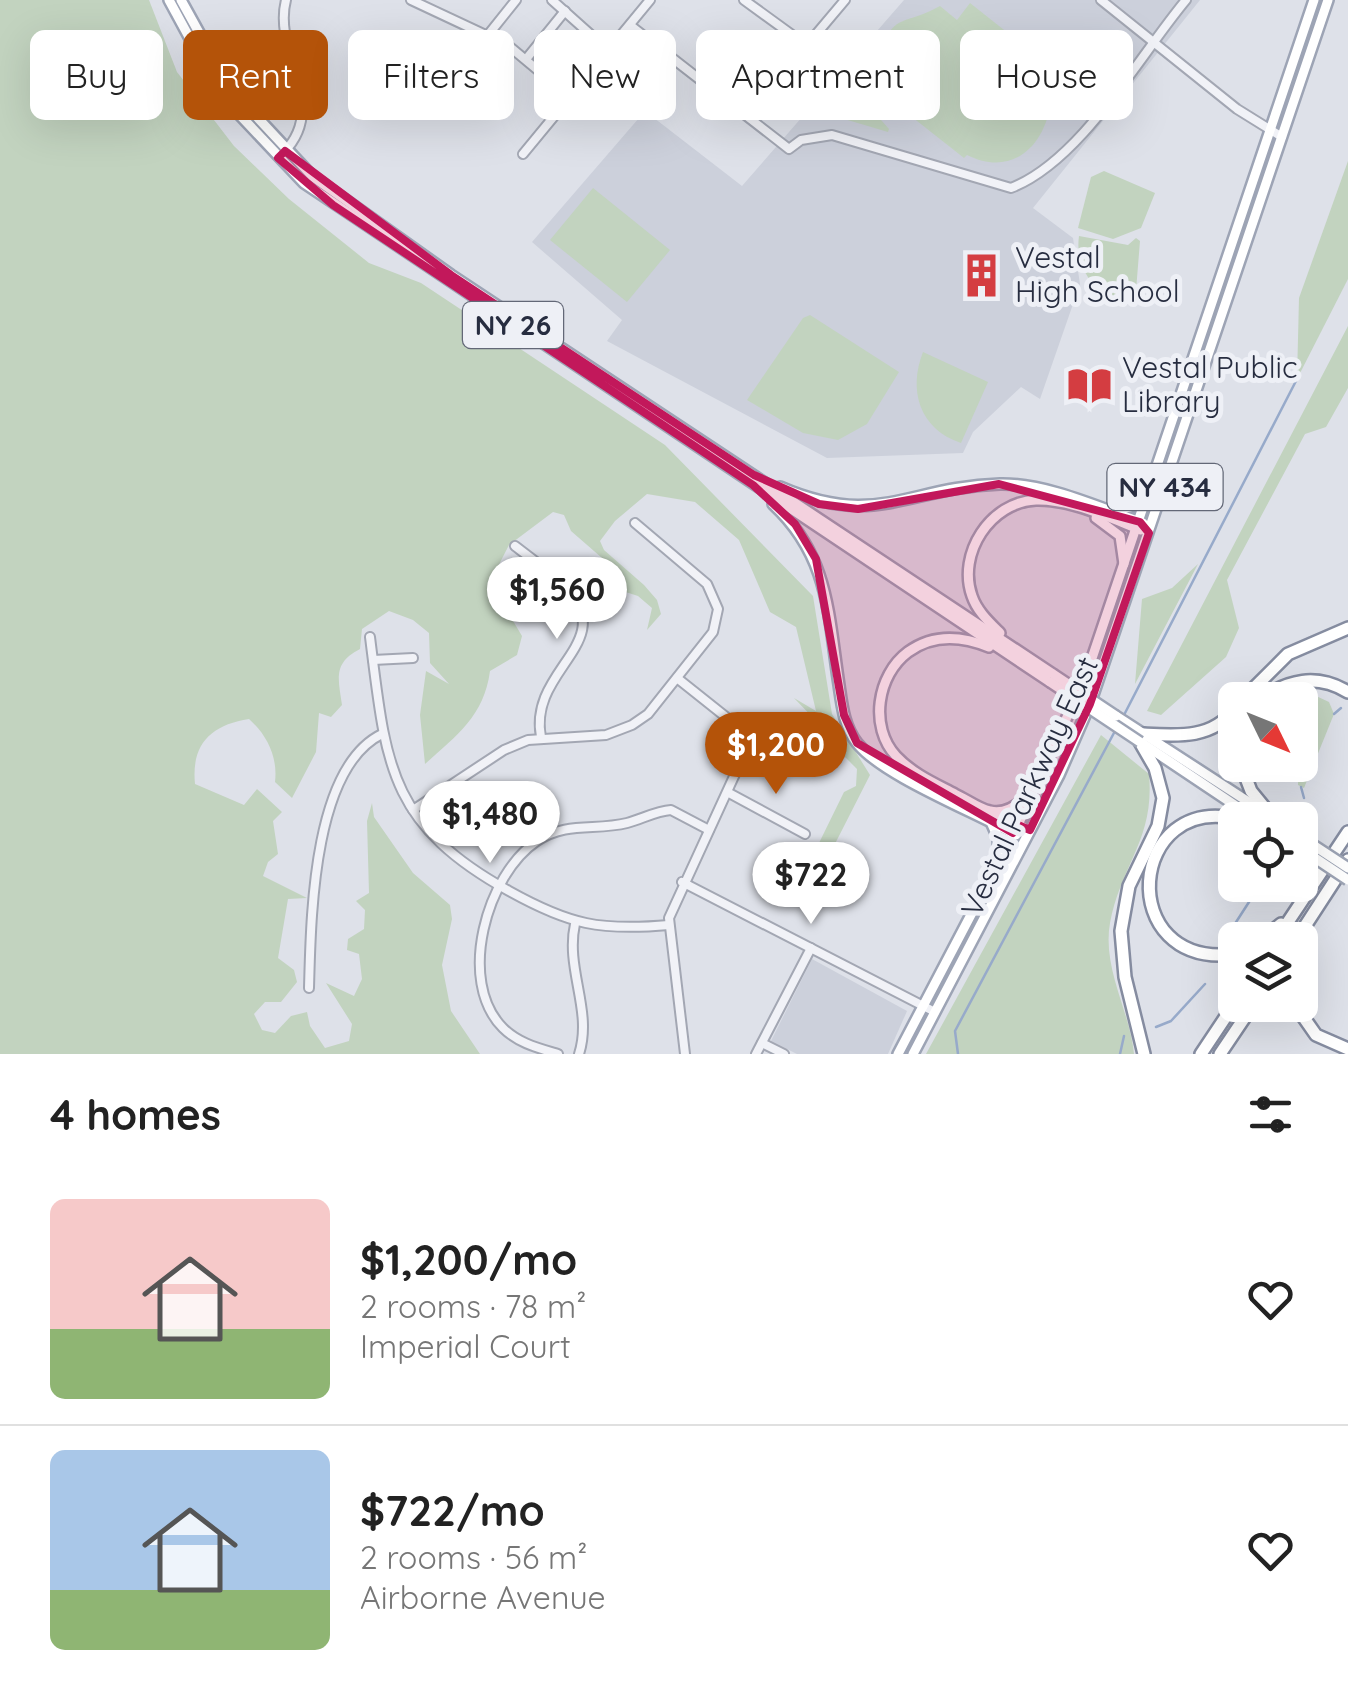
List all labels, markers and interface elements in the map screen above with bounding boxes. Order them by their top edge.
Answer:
chip: Buy [30,30,163,120]
chip: Rent [183,30,328,120]
chip: Filters [348,30,514,120]
chip: New [534,30,676,120]
chip: Apartment [696,30,940,120]
chip: House [960,30,1133,120]
place label: Vestal High School [1015,238,1180,310]
building icon: Vestal High School [958,251,1006,299]
road number: NY 26 [463,302,563,348]
place label: Vestal Public Library [1122,348,1298,420]
library icon: Vestal Public Library [1065,361,1113,409]
road number: NY 434 [1108,464,1222,510]
pin: $1,560 [476,557,638,642]
text: $1,560 [509,569,605,609]
street label: Vestal Parkway East [952,650,1106,923]
north arrow [1218,682,1318,782]
map controls [1218,682,1318,1022]
pin: $1,200 [695,712,857,797]
text: $1,200 [727,724,825,764]
pin: $1,480 [409,781,571,866]
text: $1,480 [442,793,538,833]
button: locate [1218,802,1318,902]
pin: $722 [752,842,870,927]
text: $722 [774,854,848,894]
button: layers [1218,922,1318,1022]
icon: filters [1243,1087,1298,1142]
text: 4 homes [50,1088,221,1141]
text: $1,200/mo [360,1233,577,1286]
icon: home [130,1239,250,1359]
icon: heart [1243,1272,1298,1327]
text: 2 rooms · 78 m² [360,1286,586,1326]
text: Imperial Court [360,1326,571,1366]
text: $722/mo [360,1484,545,1537]
icon: home [130,1490,250,1610]
icon: heart [1243,1523,1298,1578]
text: 2 rooms · 56 m² [360,1537,587,1577]
text: Airborne Avenue [360,1577,606,1617]

